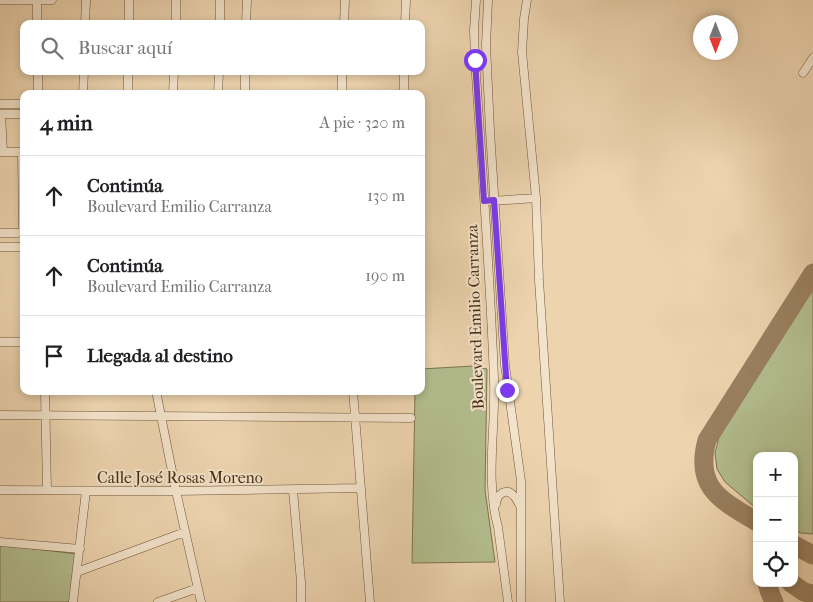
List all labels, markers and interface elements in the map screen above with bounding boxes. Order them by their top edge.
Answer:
north arrow [693,15,738,60]
search box [20,20,425,75]
icon: search [38,34,66,62]
text: Buscar aquí [78,37,172,59]
route start [464,49,487,72]
text: 4 min [40,111,93,135]
text: A pie · 320 m [320,113,405,132]
text: Continúa [87,175,163,197]
icon: ahead [40,182,68,210]
text: 130 m [367,186,405,205]
text: Boulevard Emilio Carranza [87,197,272,216]
street label: Boulevard Emilio Carranza [462,224,488,410]
text: Continúa [87,255,163,277]
icon: ahead [40,262,68,290]
text: 190 m [365,266,405,285]
text: Boulevard Emilio Carranza [87,277,272,296]
icon: arrive [40,342,68,370]
text: Llegada al destino [87,345,233,367]
route end [496,379,519,402]
map controls [753,452,798,587]
button: + [753,452,798,497]
street label: Calle José Rosas Moreno [97,468,263,487]
button: − [753,497,798,542]
button: locate [753,542,798,587]

